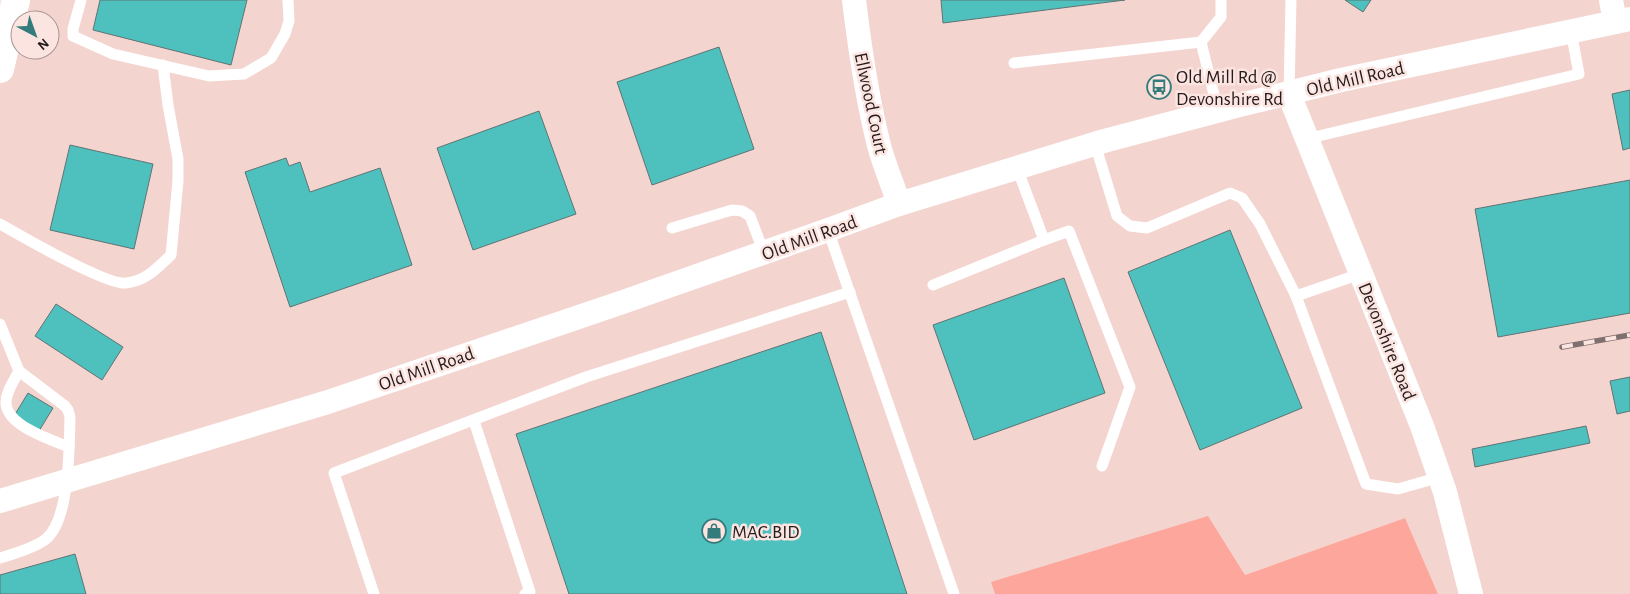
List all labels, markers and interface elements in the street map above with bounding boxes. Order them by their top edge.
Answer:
north arrow [10,10,60,60]
text: N [35,36,51,53]
street label: Ellwood Court [851,51,891,156]
street label: Old Mill Road [1305,59,1406,100]
place label: Old Mill Rd @ Devonshire Rd [1176,68,1283,109]
bus stop icon: Old Mill Rd @ Devonshire Rd [1146,74,1172,100]
street label: Old Mill Road [759,212,860,264]
street label: Devonshire Road [1354,280,1419,403]
street label: Old Mill Road [376,344,477,395]
shop icon: MAC.BID [701,518,727,544]
place label: MAC.BID [732,523,800,542]

